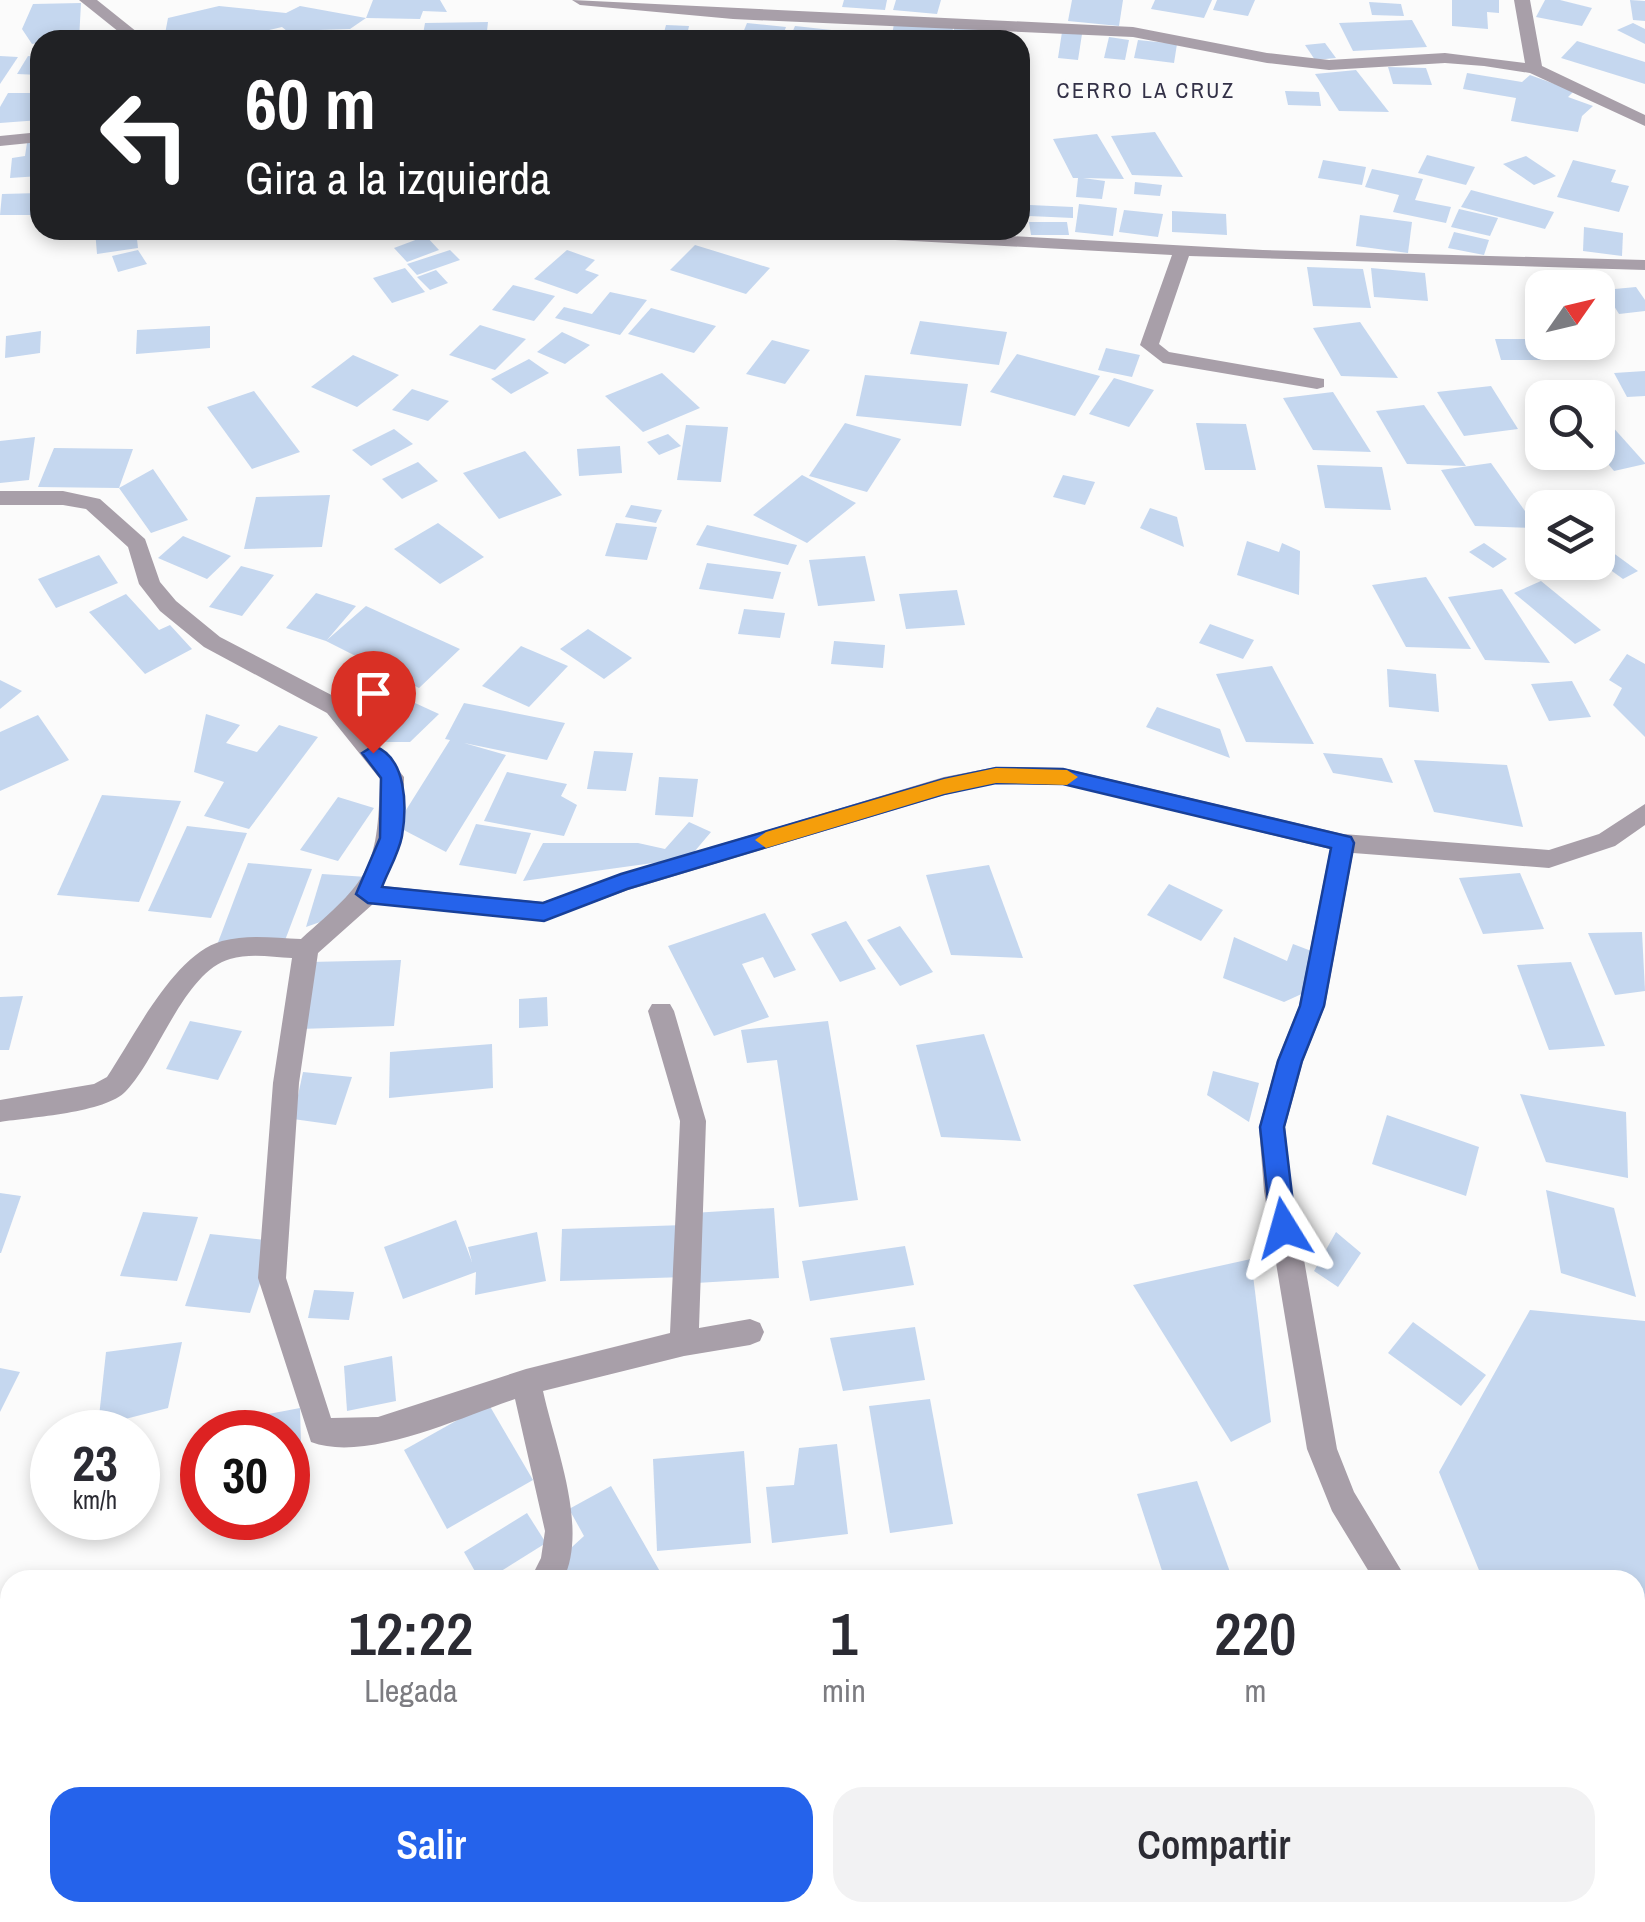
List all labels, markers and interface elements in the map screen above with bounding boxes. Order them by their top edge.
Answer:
text: 60 m [245,57,376,151]
icon: left [80,70,210,200]
district label: CERRO LA CRUZ [1057,75,1235,105]
text: Gira a la izquierda [245,147,551,208]
north arrow [1525,270,1615,360]
map controls [1525,270,1615,580]
button: search [1525,380,1615,470]
button: layers [1525,490,1615,580]
pin [331,651,416,754]
icon: arrive [346,666,401,721]
position arrow [1232,1176,1336,1280]
speed limit sign: 30 [180,1410,310,1540]
text: 23 [72,1429,118,1497]
text: km/h [73,1483,117,1517]
text: 12:22 [349,1593,473,1674]
text: 1 [830,1593,858,1674]
text: 220 [1214,1593,1296,1674]
text: Llegada [364,1669,458,1712]
text: min [822,1669,866,1712]
text: m [1244,1669,1266,1712]
button: Salir [50,1787,813,1902]
button: Compartir [833,1787,1595,1902]

